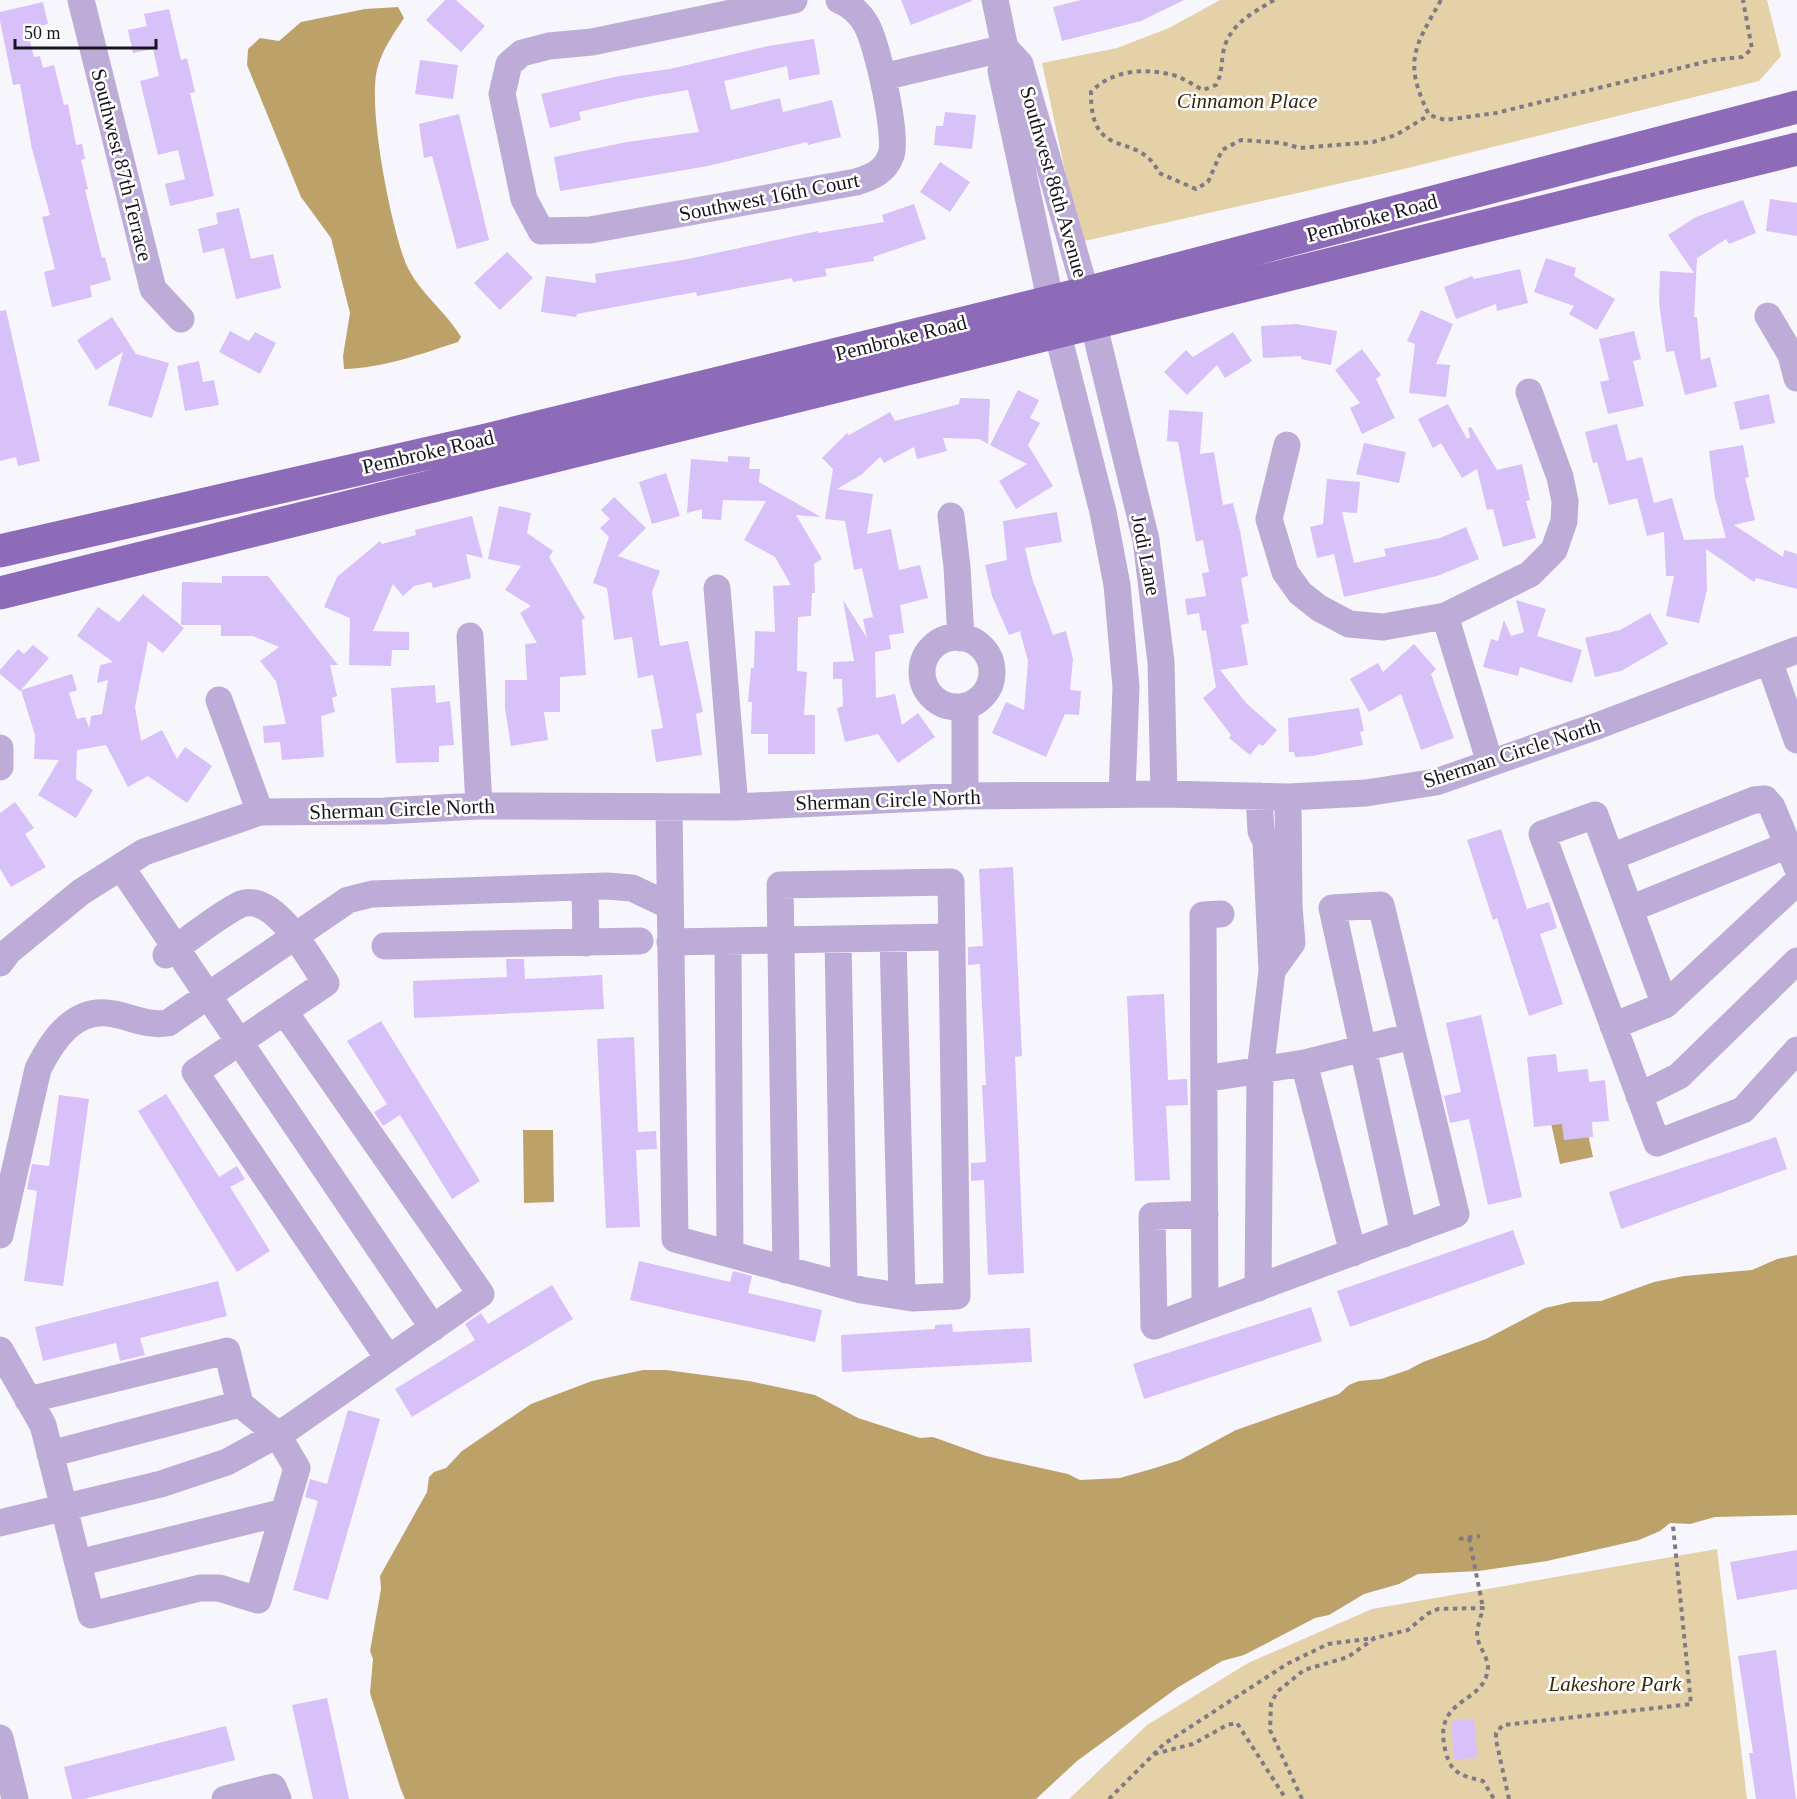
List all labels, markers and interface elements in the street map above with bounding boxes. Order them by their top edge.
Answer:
scale bar [15,12,156,50]
text: 50 m [24,23,61,43]
street label: Southwest 87th Terrace [86,66,158,264]
street label: Southwest 86th Avenue [1015,84,1093,280]
park label: Cinnamon Place [1177,89,1317,113]
street label: Southwest 16th Court [677,168,861,226]
street label: Pembroke Road [1304,189,1441,247]
street label: Pembroke Road [833,310,970,366]
street label: Pembroke Road [360,425,497,479]
street label: Jodi Lane [1126,512,1166,598]
street label: Sherman Circle North [1420,713,1604,793]
street label: Sherman Circle North [795,785,982,815]
street label: Sherman Circle North [309,794,496,824]
park label: Lakeshore Park [1548,1672,1682,1696]

